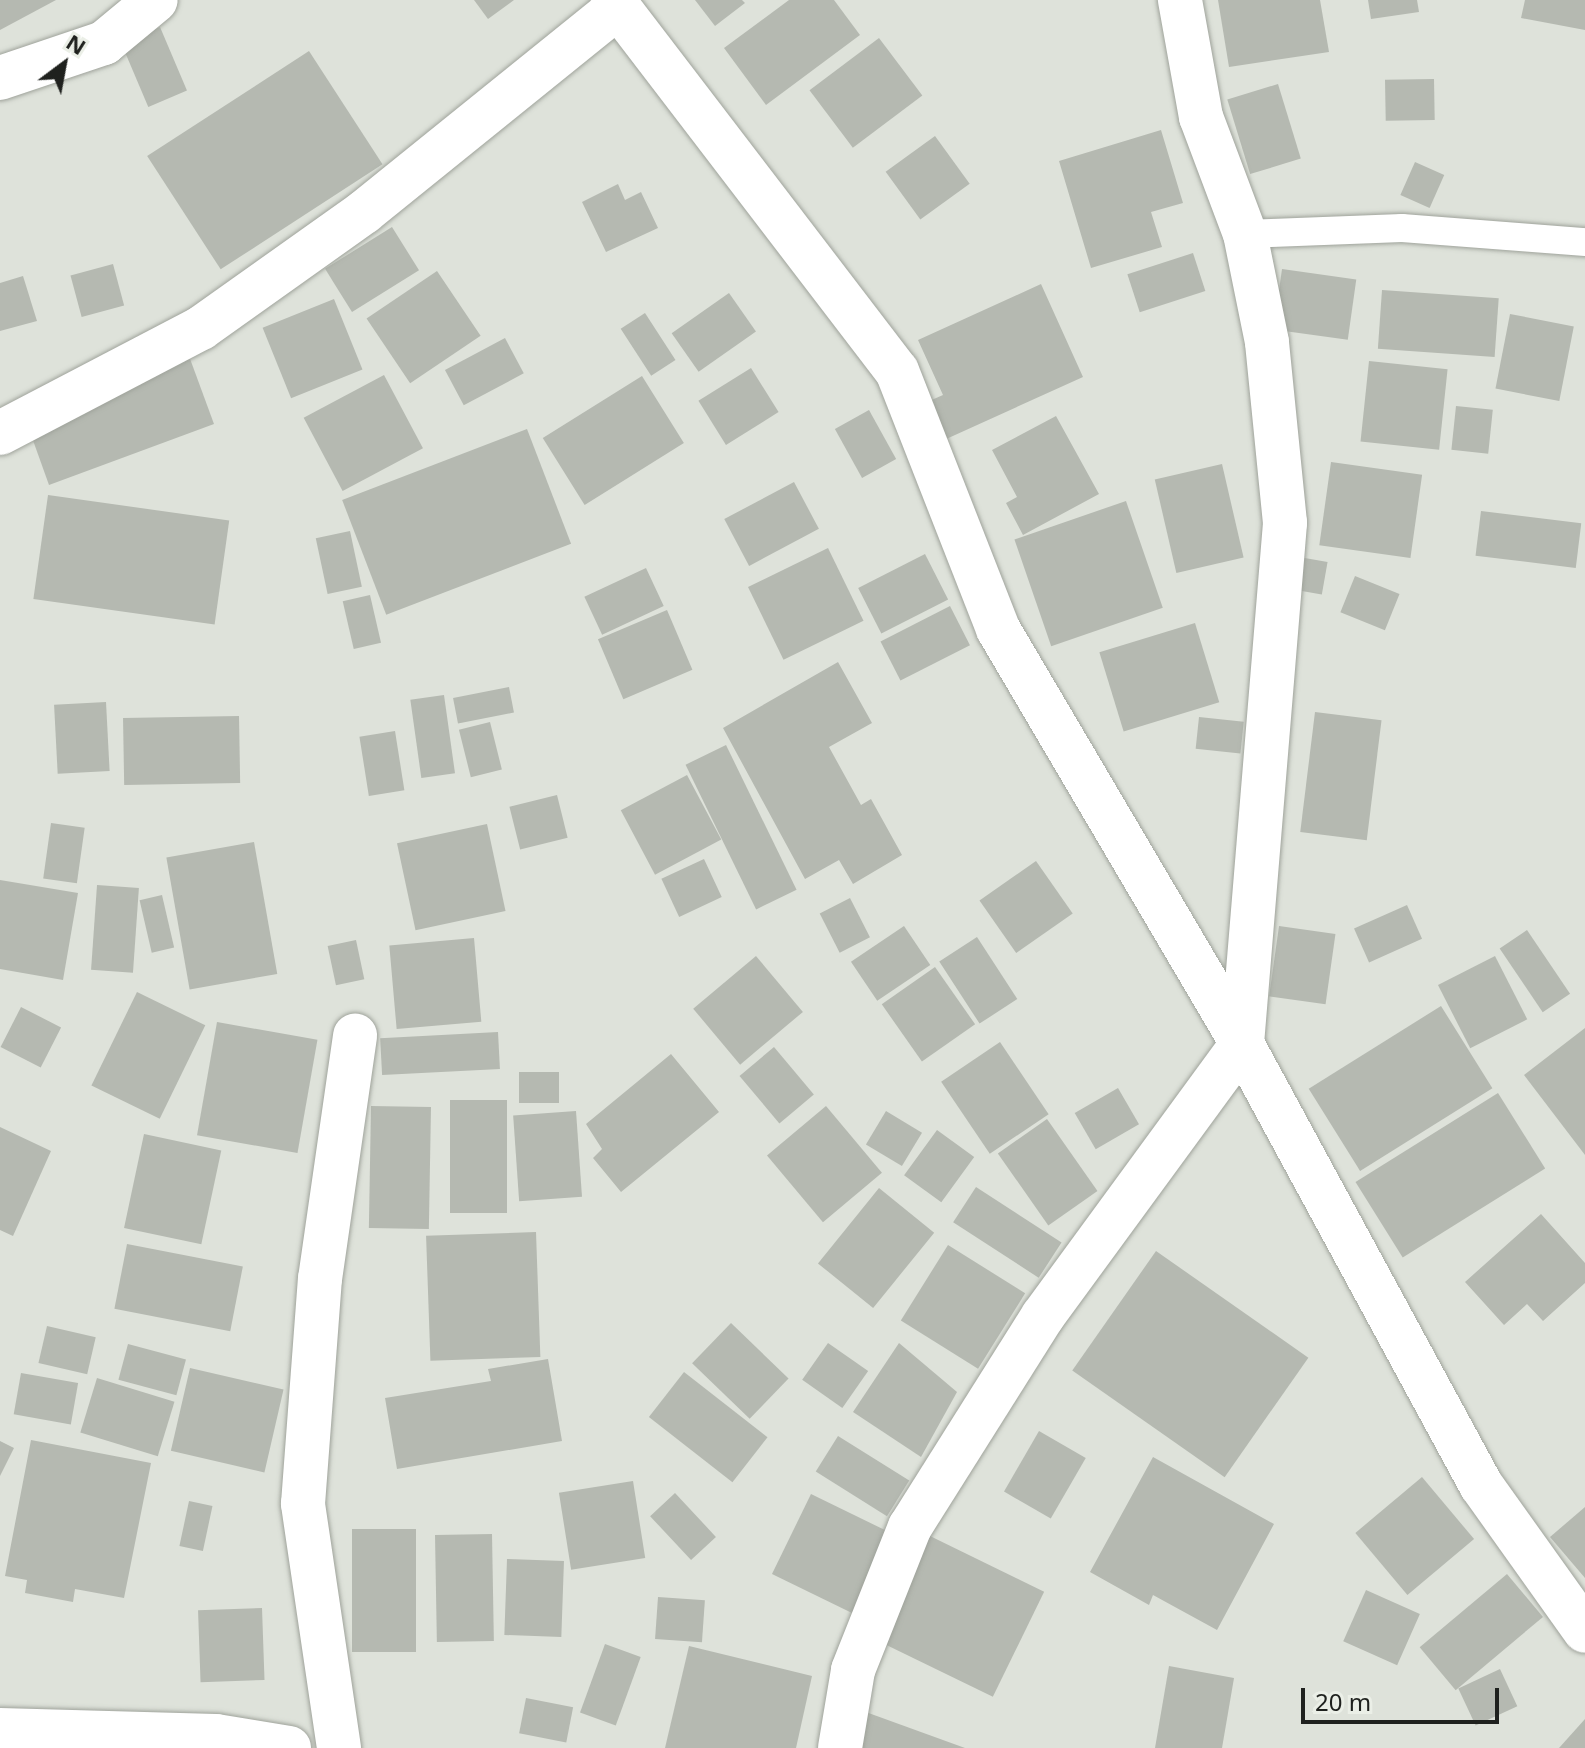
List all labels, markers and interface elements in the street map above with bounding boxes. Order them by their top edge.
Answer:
north arrow [24,24,104,104]
text: N [61,26,92,61]
scale bar [1305,1672,1503,1722]
text: 20 m [1315,1685,1371,1718]

